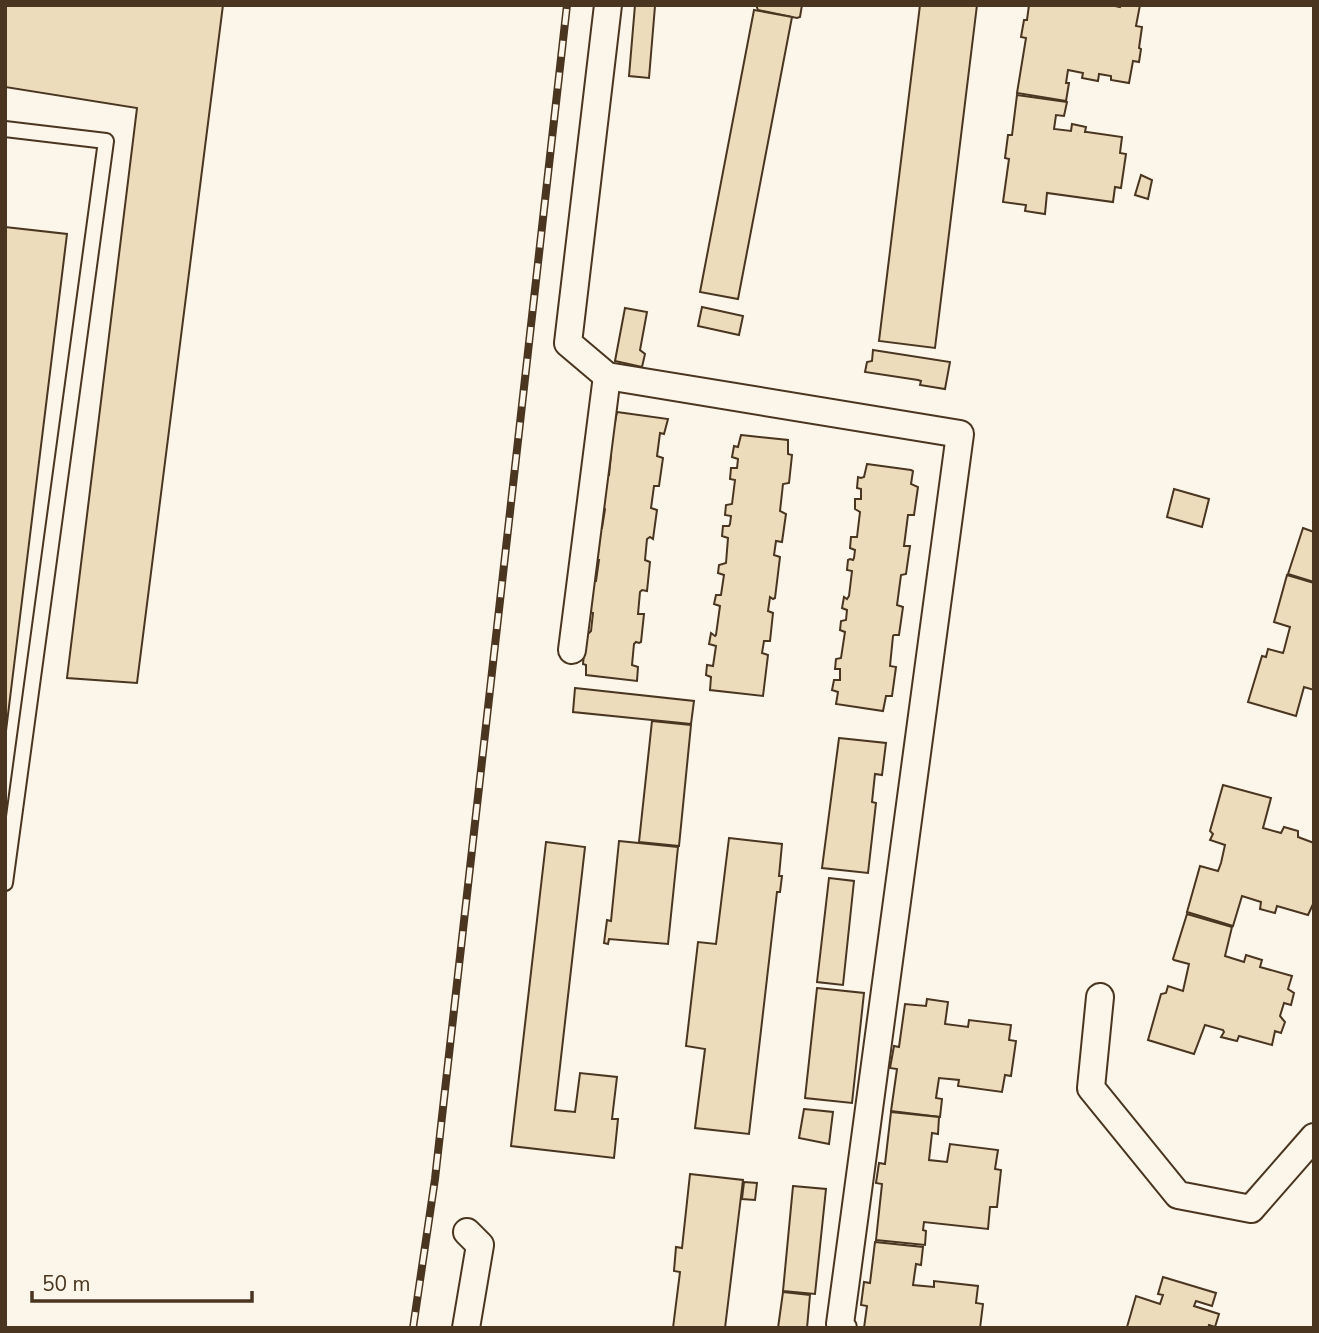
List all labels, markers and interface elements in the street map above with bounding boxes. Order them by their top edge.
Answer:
scale bar [32,1260,252,1304]
text: 50 m [42,1270,91,1298]

